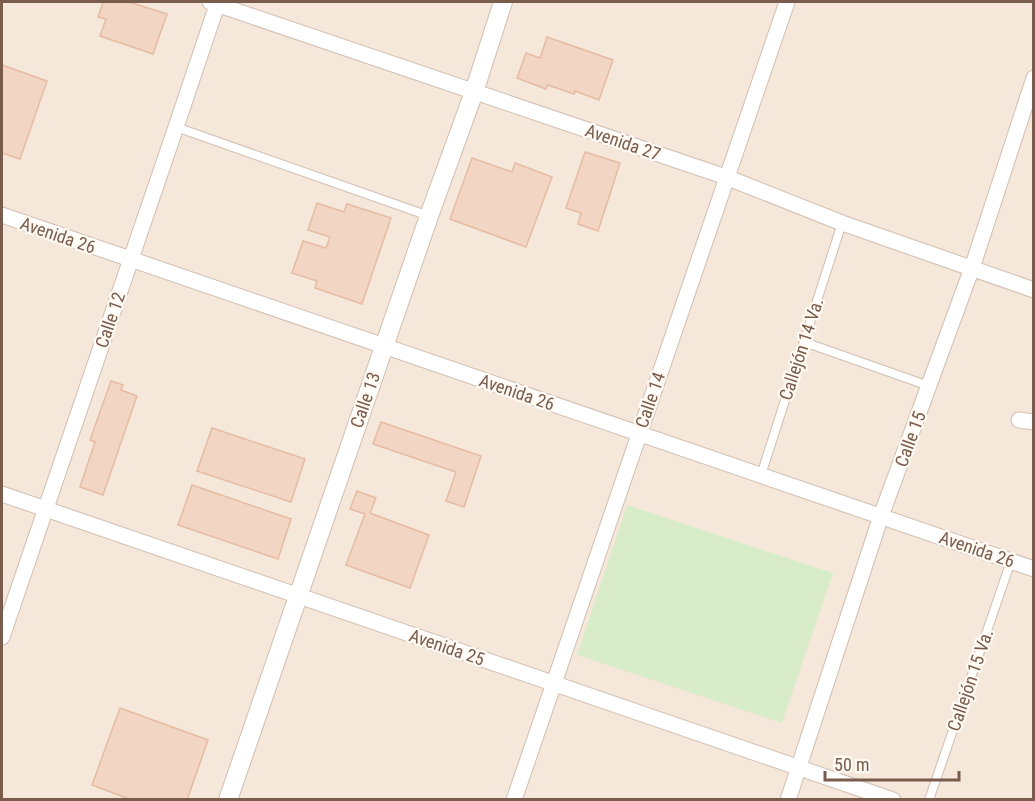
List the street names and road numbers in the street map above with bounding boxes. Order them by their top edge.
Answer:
street label: Avenida 27 [583,119,664,165]
street label: Avenida 26 [18,212,98,258]
street label: Calle 12 [91,289,129,351]
street label: Callejón 14 Va. [775,295,827,403]
street label: Calle 13 [346,369,384,431]
street label: Avenida 26 [477,369,557,415]
street label: Calle 14 [631,369,669,431]
street label: Calle 15 [890,408,930,470]
street label: Avenida 26 [937,526,1017,572]
street label: Avenida 25 [407,624,488,670]
street label: Callejón 15 Va. [943,626,997,734]

